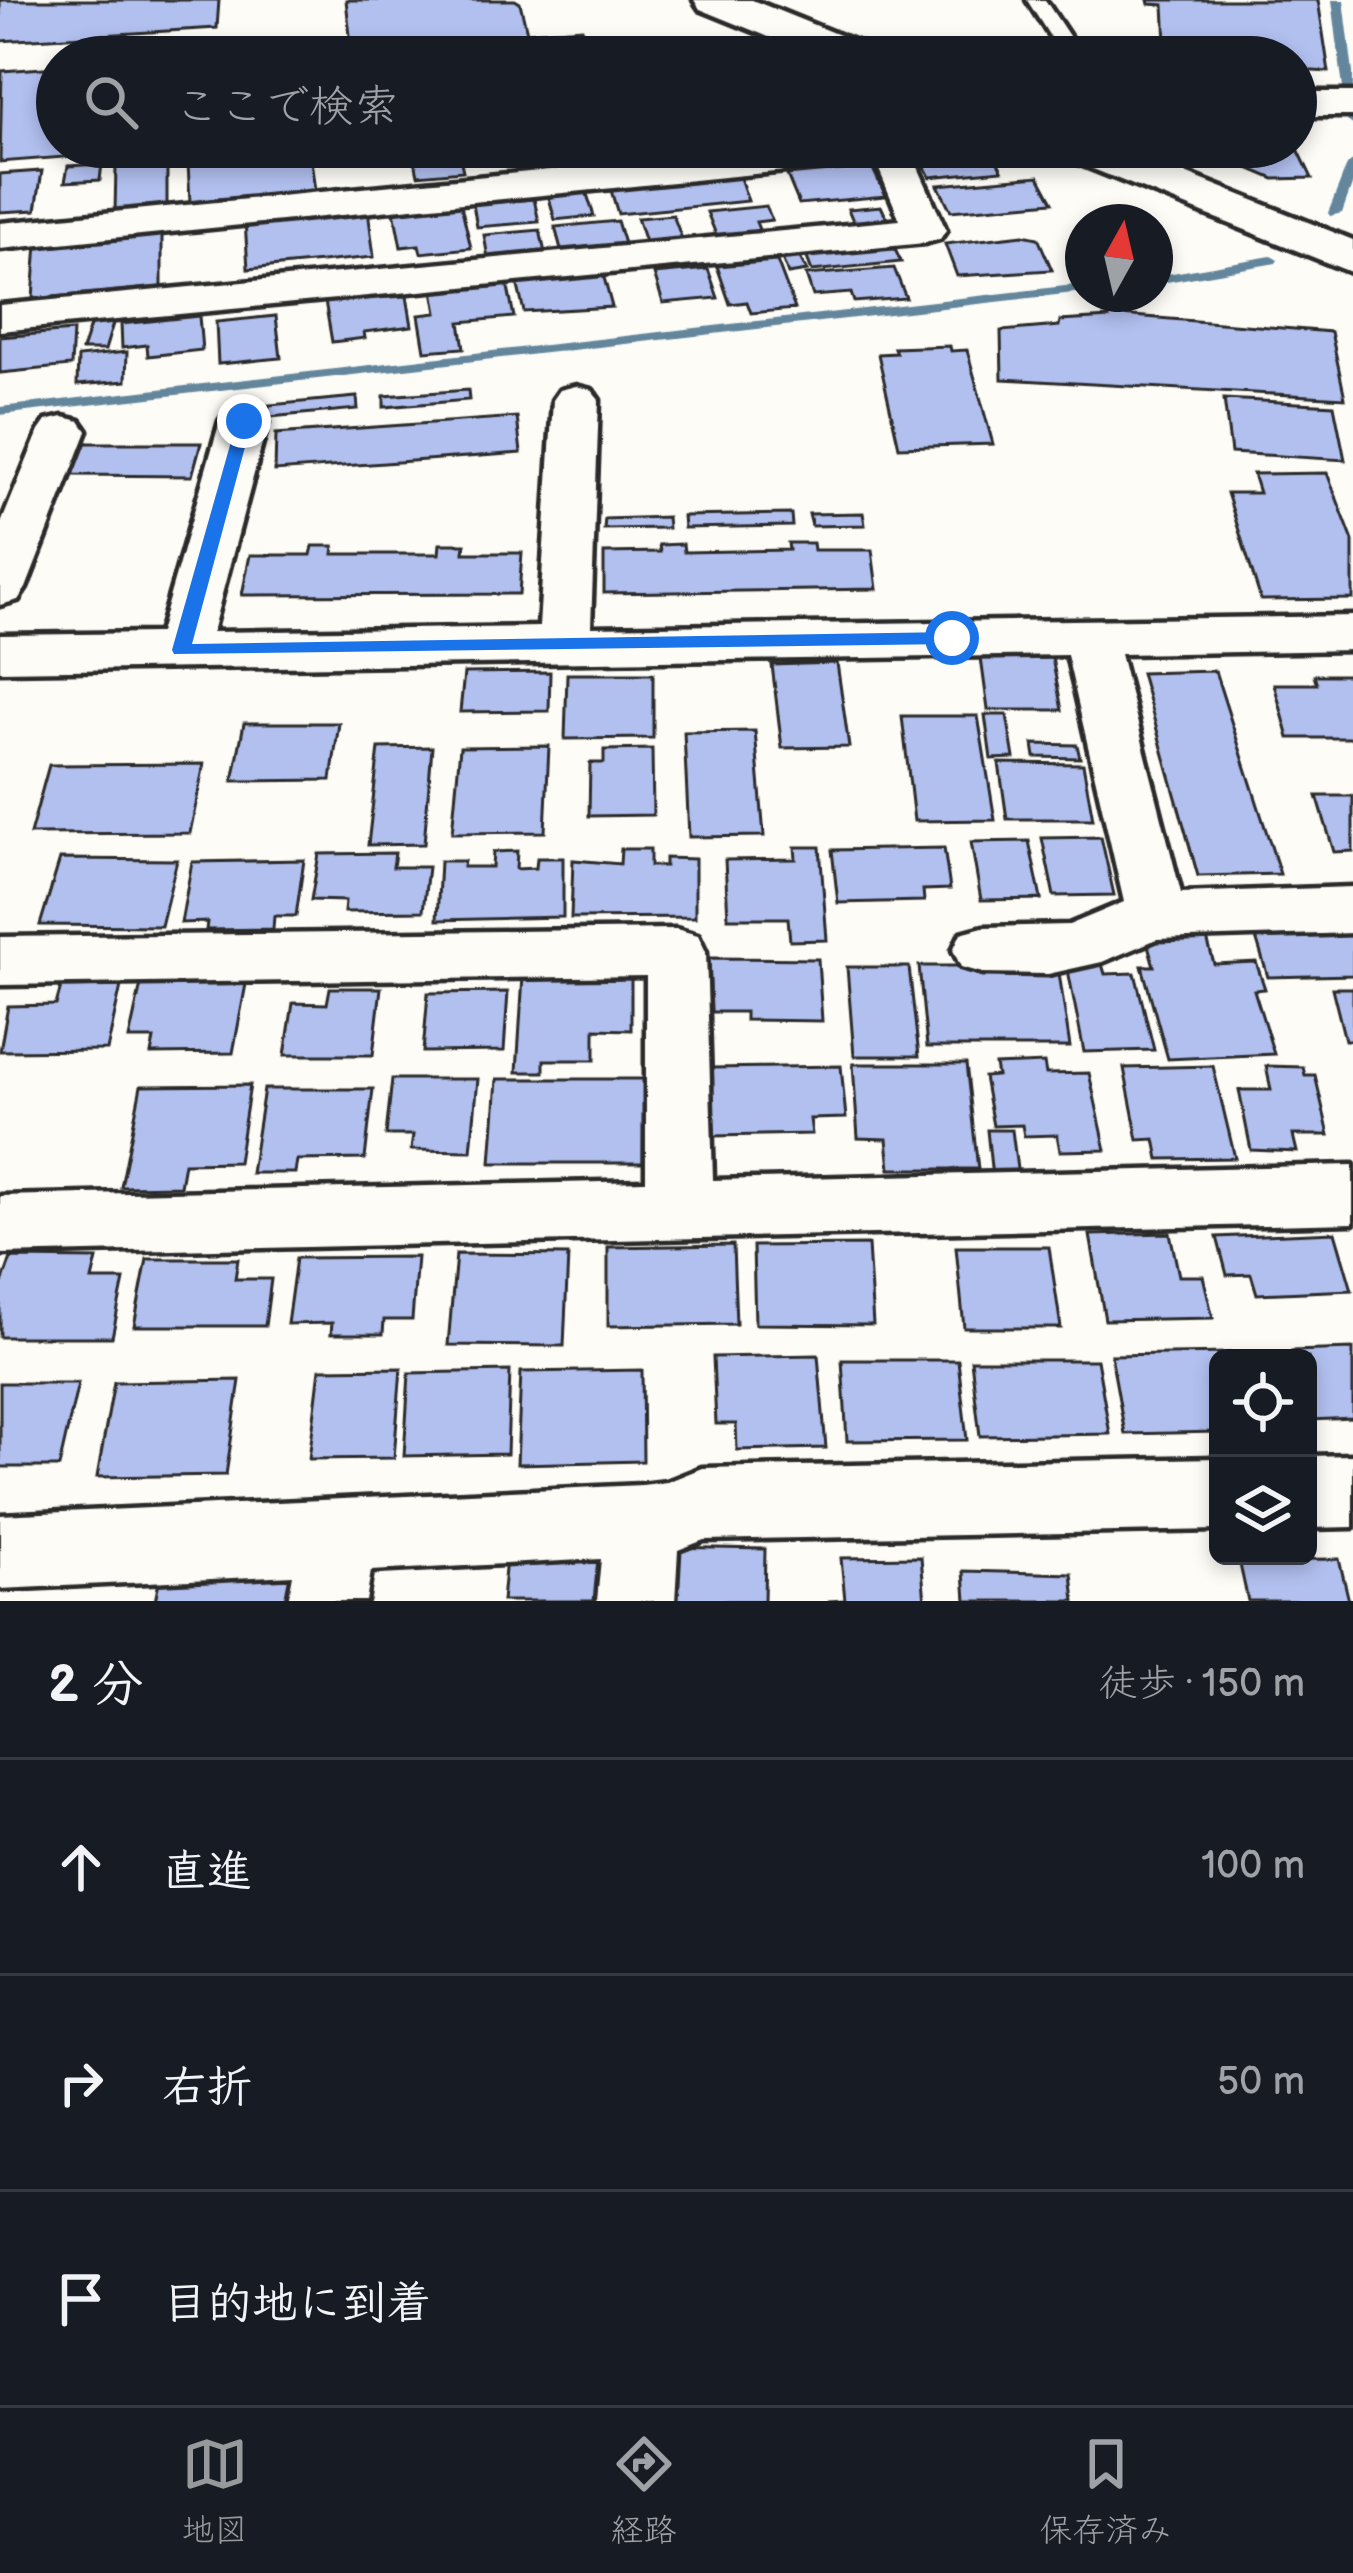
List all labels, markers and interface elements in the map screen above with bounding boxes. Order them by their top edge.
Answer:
search box [36,36,1317,168]
icon: search [78,69,144,135]
text: ここで検索 [174,80,399,135]
north arrow [1065,204,1173,312]
route end [217,394,271,448]
route start [925,611,979,665]
map controls [1209,1349,1317,1565]
button: locate [1209,1349,1317,1457]
button: layers [1209,1457,1317,1565]
text: 2 分 [48,1655,143,1716]
text: 徒歩 · 150 m [1098,1661,1305,1708]
icon: ahead [48,1834,114,1900]
text: 100 m [1201,1843,1305,1890]
text: 直進 [162,1845,252,1900]
icon: right [48,2050,114,2116]
text: 50 m [1217,2059,1305,2106]
text: 右折 [162,2061,252,2116]
icon: arrive [48,2266,114,2332]
text: 目的地に到着 [162,2277,432,2332]
tab: 地図 [182,2431,248,2551]
tab: 経路 [611,2431,677,2551]
tab: 保存済み [1040,2431,1172,2551]

